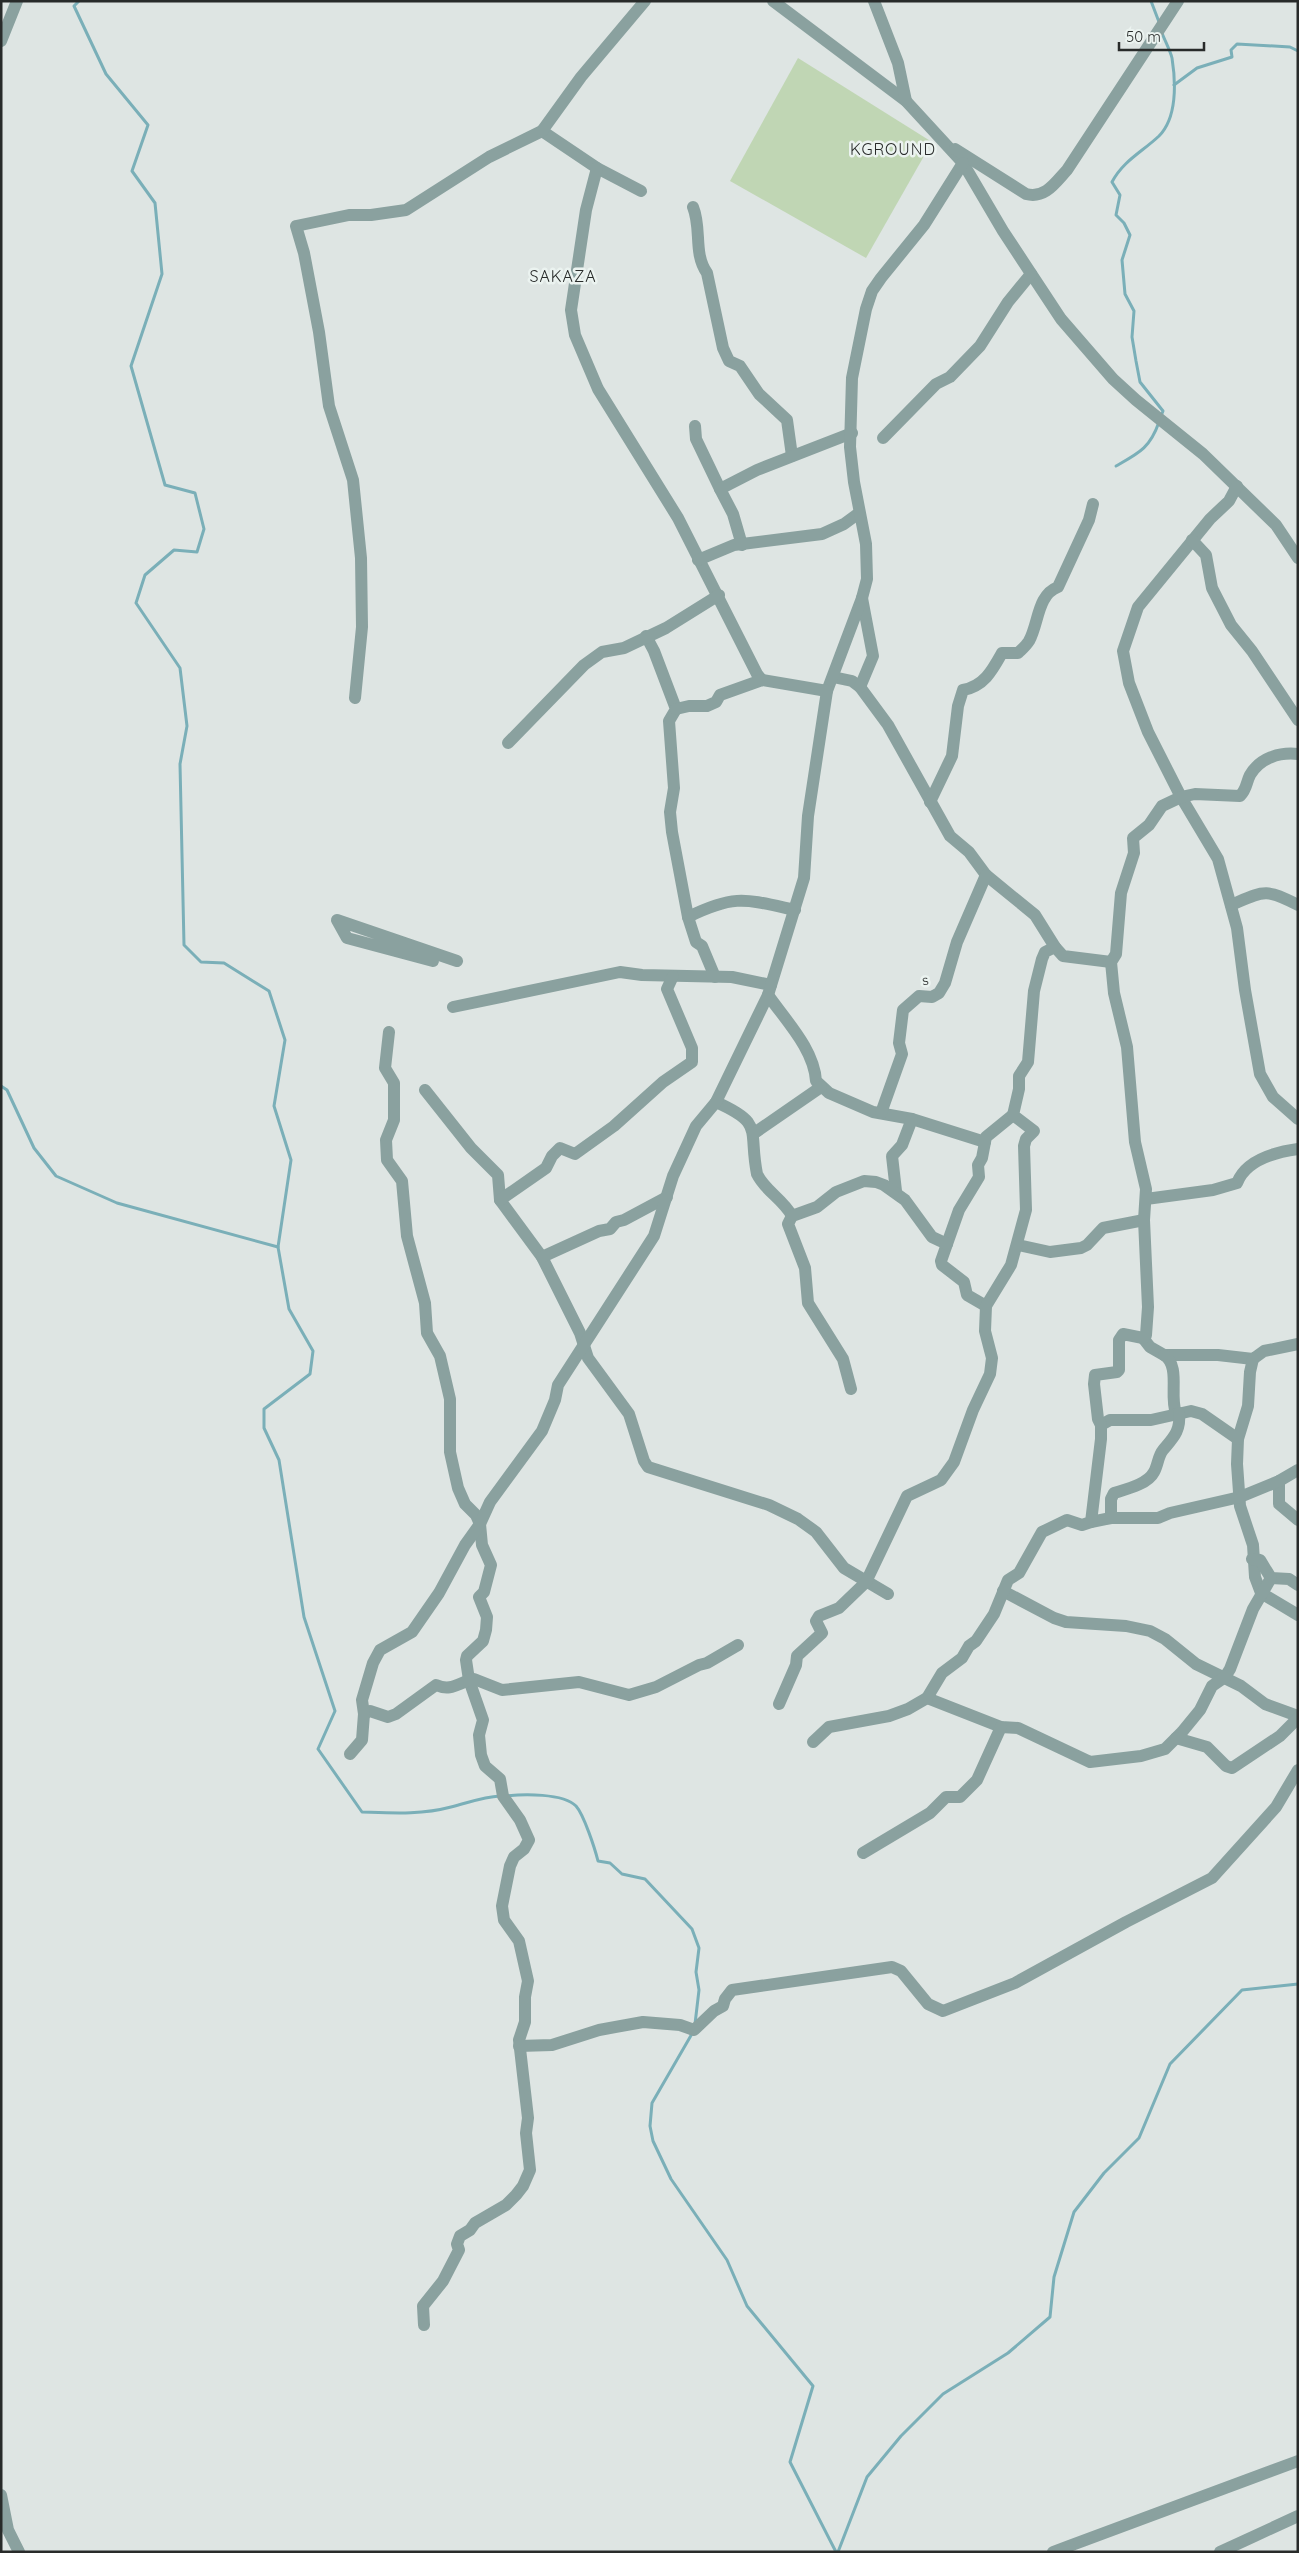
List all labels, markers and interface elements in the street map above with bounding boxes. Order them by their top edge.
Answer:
scale bar [1119,20,1204,52]
text: 50 m [1126,27,1161,46]
district label: KGROUND [850,139,936,159]
district label: SAKAZA [529,266,597,286]
street label: s [920,971,930,989]

